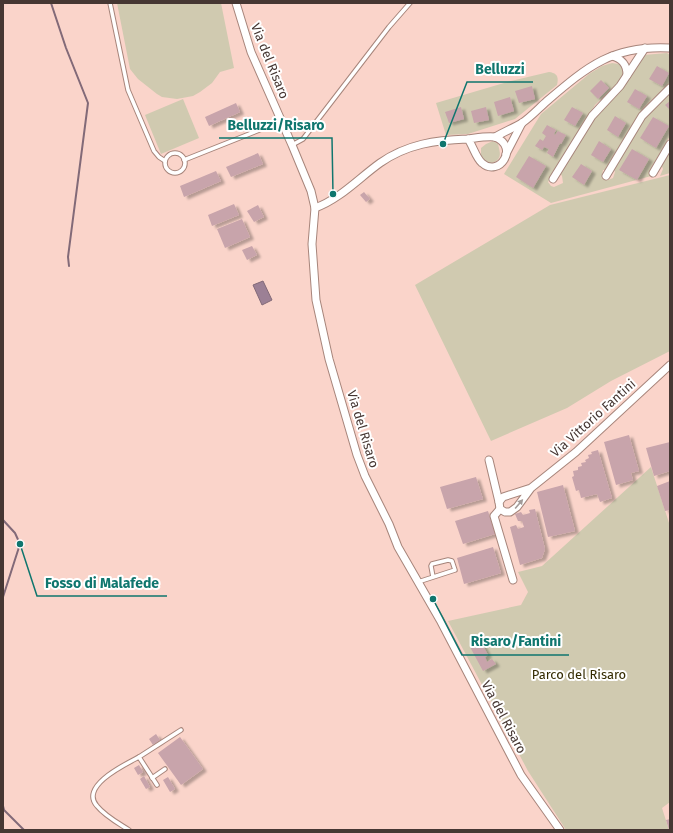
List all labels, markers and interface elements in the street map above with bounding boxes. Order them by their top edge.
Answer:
street label: Via del Risaro [248,21,292,101]
callout: Belluzzi [467,56,533,82]
text: Belluzzi [475,61,525,78]
callout: Belluzzi/Risaro [219,112,332,138]
text: Belluzzi/Risaro [227,117,325,134]
street label: Via Vittorio Fantini [548,376,638,460]
street label: Via del Risaro [344,388,382,470]
one-way arrow [515,498,524,509]
callout: Fosso di Malafede [37,570,167,596]
text: Fosso di Malafede [45,575,159,592]
callout: Risaro/Fantini [462,629,569,655]
text: Risaro/Fantini [471,633,561,650]
park label: Parco del Risaro [532,667,626,682]
street label: Via del Risaro [479,678,529,756]

